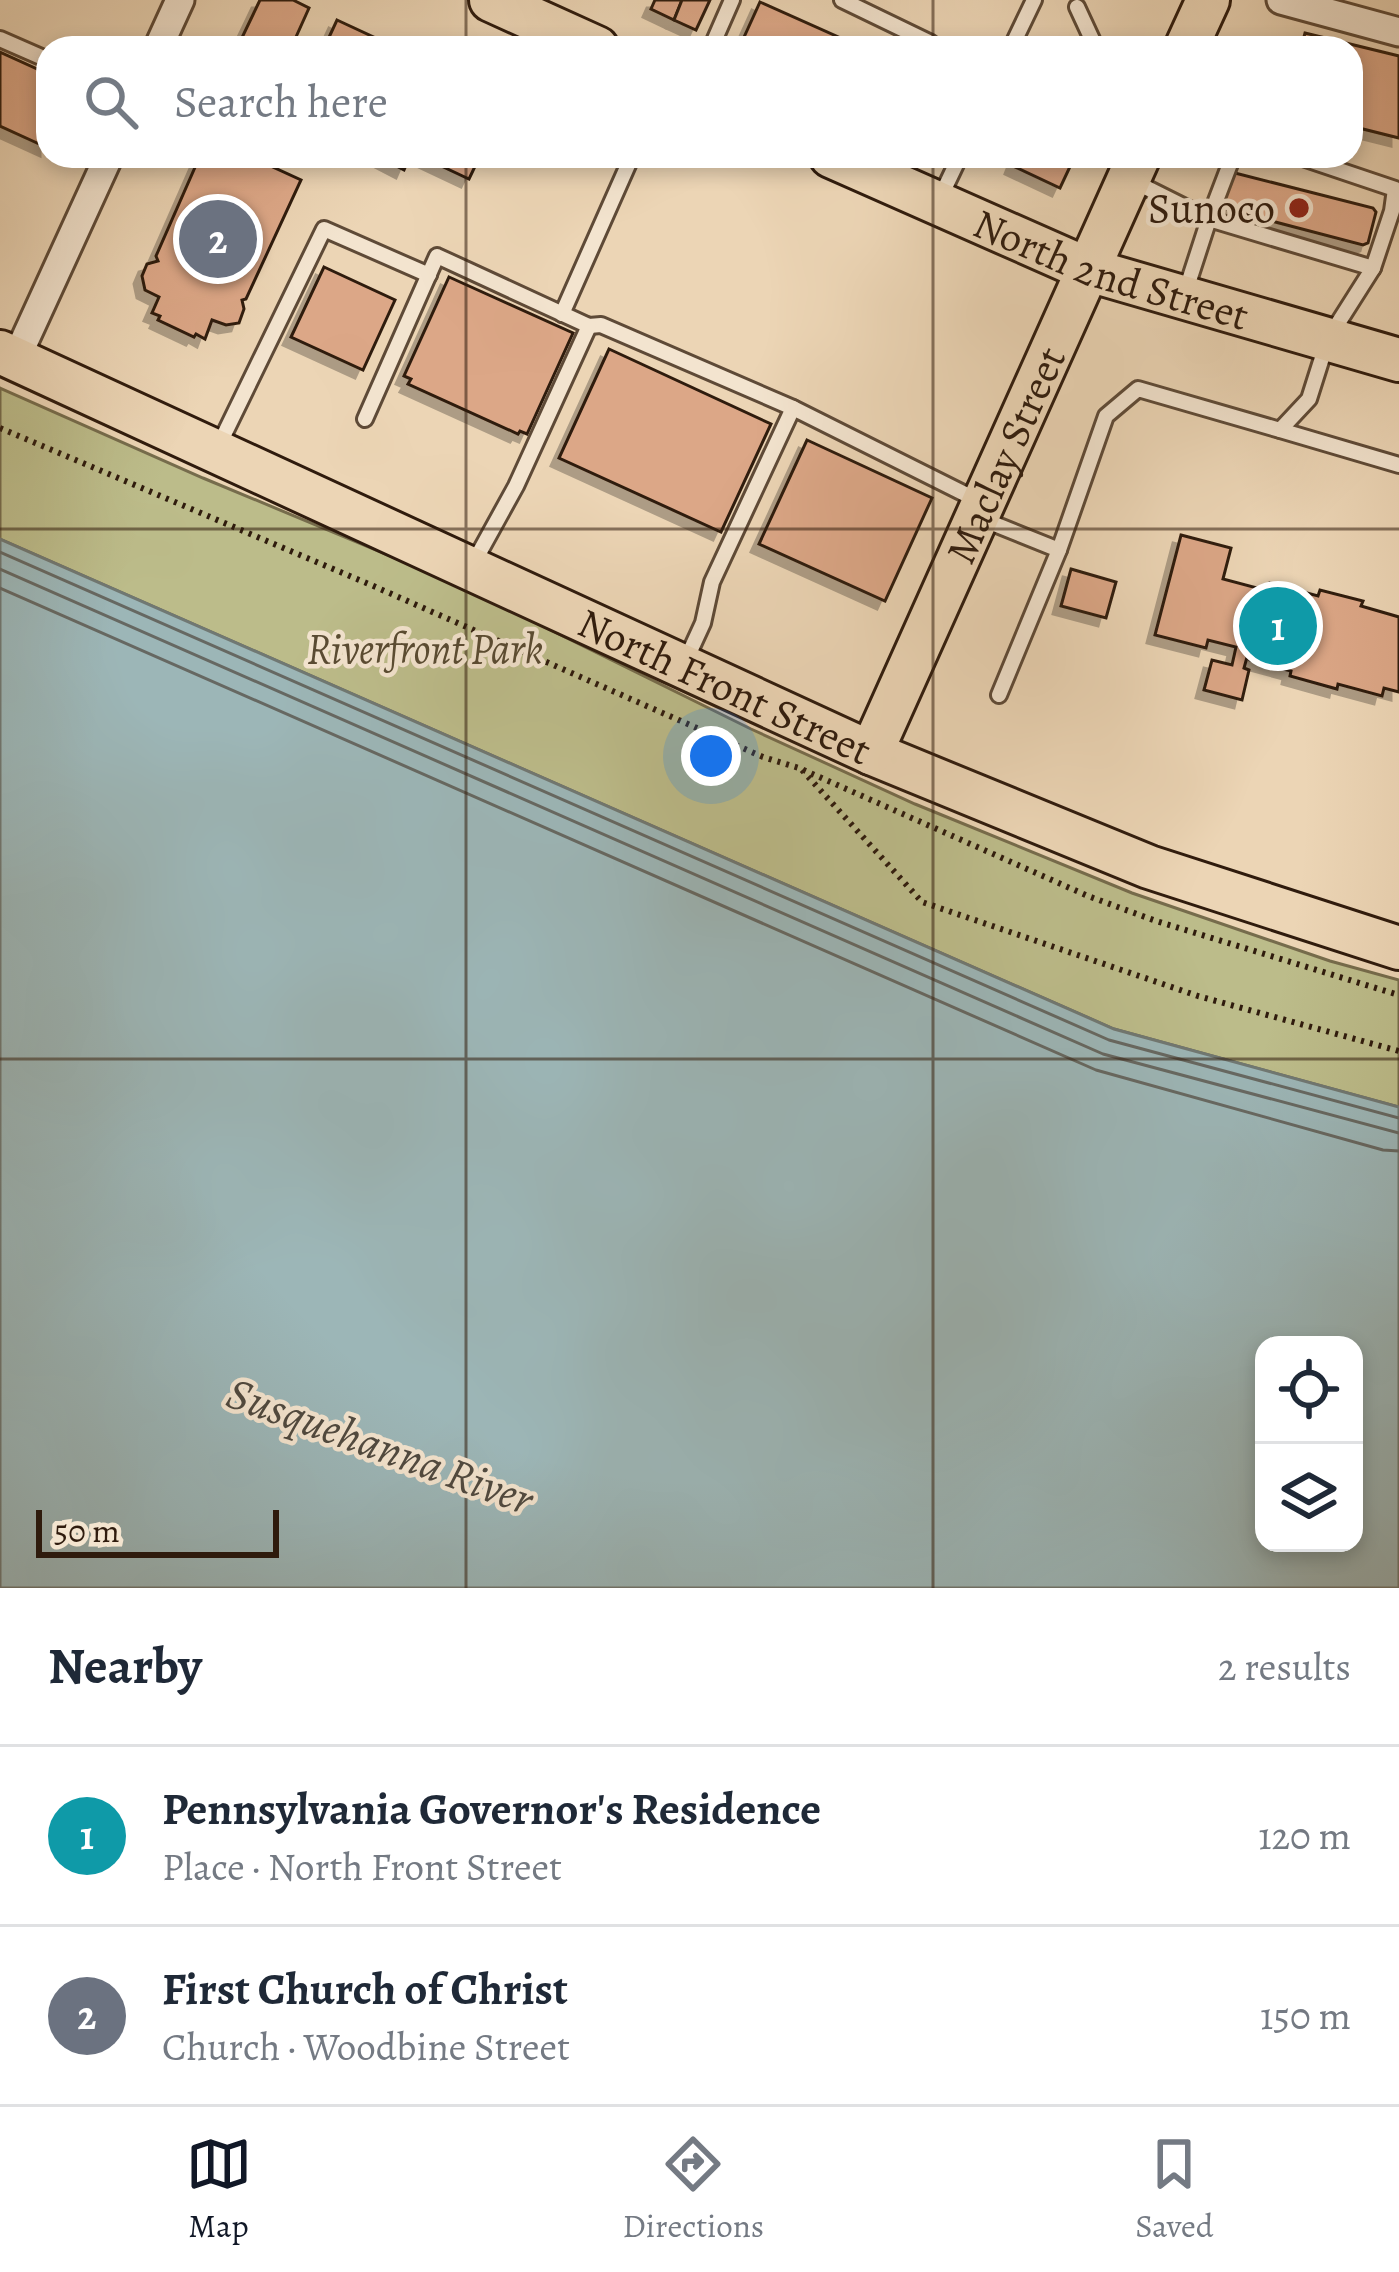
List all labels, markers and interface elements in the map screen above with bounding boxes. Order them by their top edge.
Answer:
search box [36,36,1363,168]
icon: search [78,69,144,135]
text: Search here [174,71,388,133]
place label: Sunoco [1148,180,1275,237]
pin: 2 [179,194,257,284]
street label: North 2nd Street [965,194,1256,343]
marker: Sunoco [1286,195,1312,221]
street label: Maclay Street [931,337,1078,572]
pin: 1 [1239,581,1317,671]
street label: North Front Street [569,594,881,778]
park label: Riverfront Park [307,620,543,677]
your location [681,726,741,786]
map controls [1255,1336,1363,1552]
button: locate [1255,1336,1363,1444]
water label: Susquehanna River [218,1362,543,1531]
button: layers [1255,1444,1363,1552]
scale bar [36,1504,279,1557]
text: 50 m [54,1508,120,1553]
text: Nearby [48,1631,202,1701]
text: 2 results [1218,1640,1351,1693]
text: Pennsylvania Governor's Residence [162,1778,821,1840]
text: 1 [80,1809,94,1862]
text: 120 m [1258,1809,1351,1862]
text: Place · North Front Street [162,1840,562,1893]
text: First Church of Christ [162,1958,568,2020]
text: 2 [78,1989,96,2042]
text: 150 m [1260,1989,1351,2042]
text: Church · Woodbine Street [162,2020,570,2073]
tab: Map [186,2131,252,2248]
tab: Directions [623,2131,764,2248]
tab: Saved [1135,2131,1213,2248]

